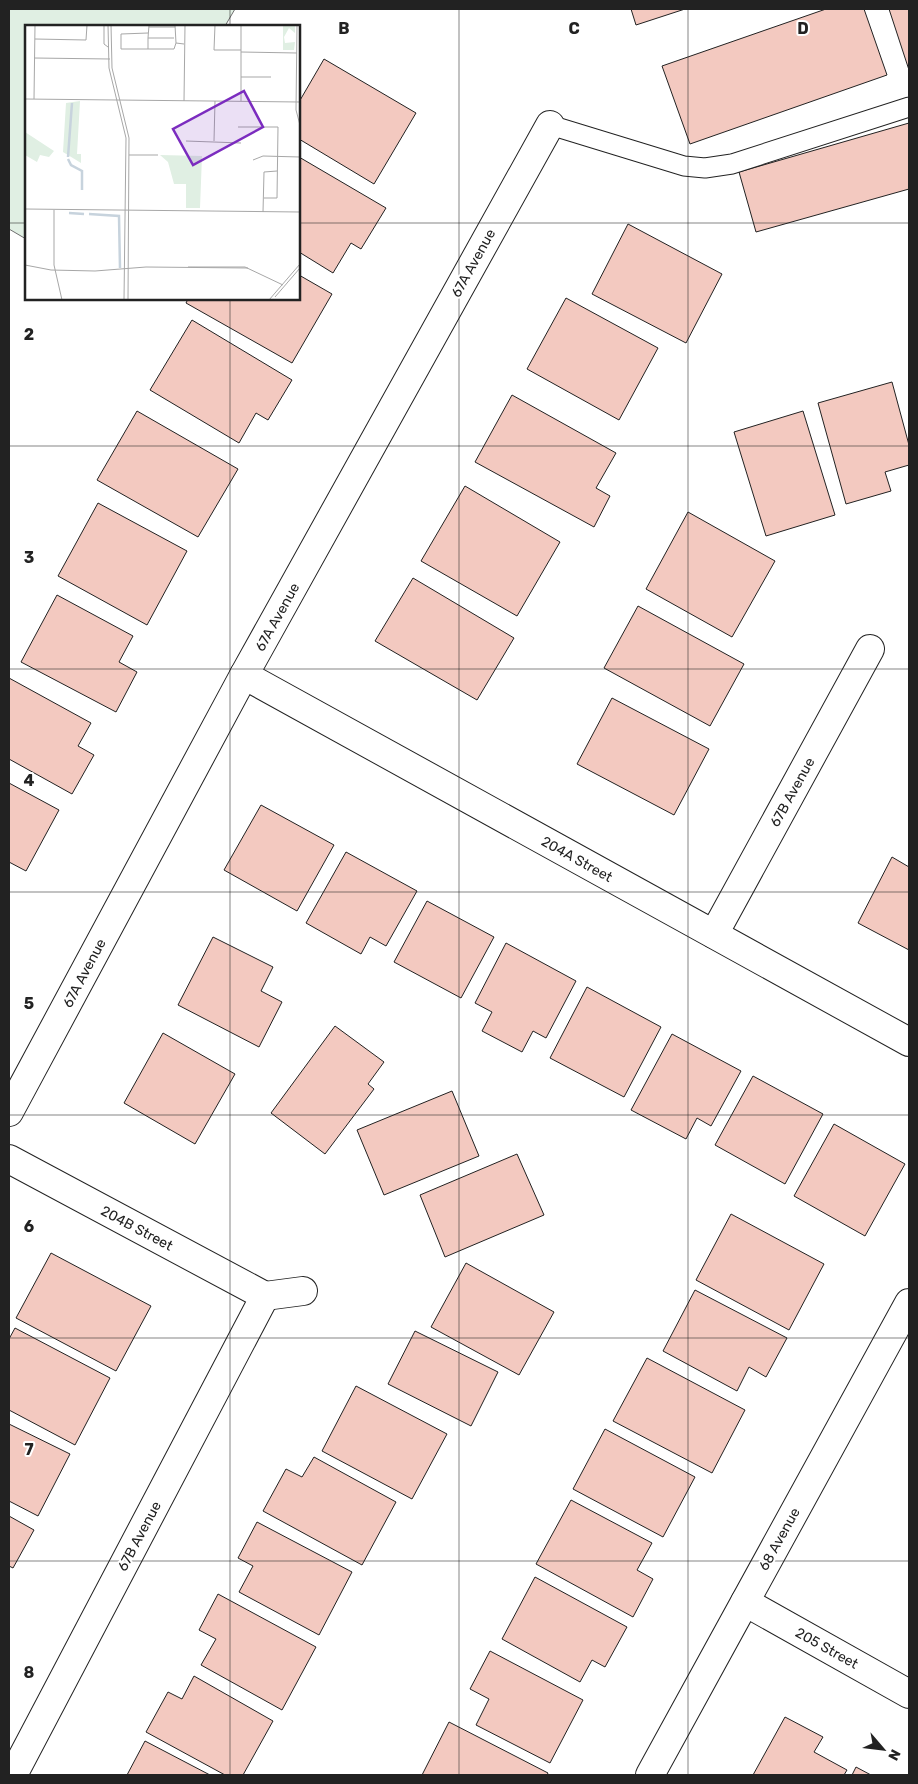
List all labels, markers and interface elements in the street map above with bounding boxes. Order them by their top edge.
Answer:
text: B [338,19,350,38]
text: C [568,19,580,38]
text: D [797,19,809,38]
inset map [25,25,300,300]
street label: 67A Avenue [448,226,499,300]
text: 2 [24,325,34,344]
text: 3 [24,548,34,567]
street label: 67A Avenue [252,580,303,654]
street label: 67B Avenue [766,754,819,830]
text: 4 [24,771,35,790]
street label: 204A Street [538,833,616,886]
street label: 67A Avenue [59,936,110,1011]
text: 5 [24,994,34,1013]
street label: 204B Street [98,1202,176,1255]
text: 6 [24,1217,34,1236]
text: 7 [24,1440,34,1459]
street label: 67B Avenue [114,1498,165,1574]
street label: 68 Avenue [755,1505,804,1574]
street label: 205 Street [792,1624,862,1673]
text: 8 [24,1663,35,1682]
north arrow [858,1724,908,1774]
text: N [884,1746,904,1763]

